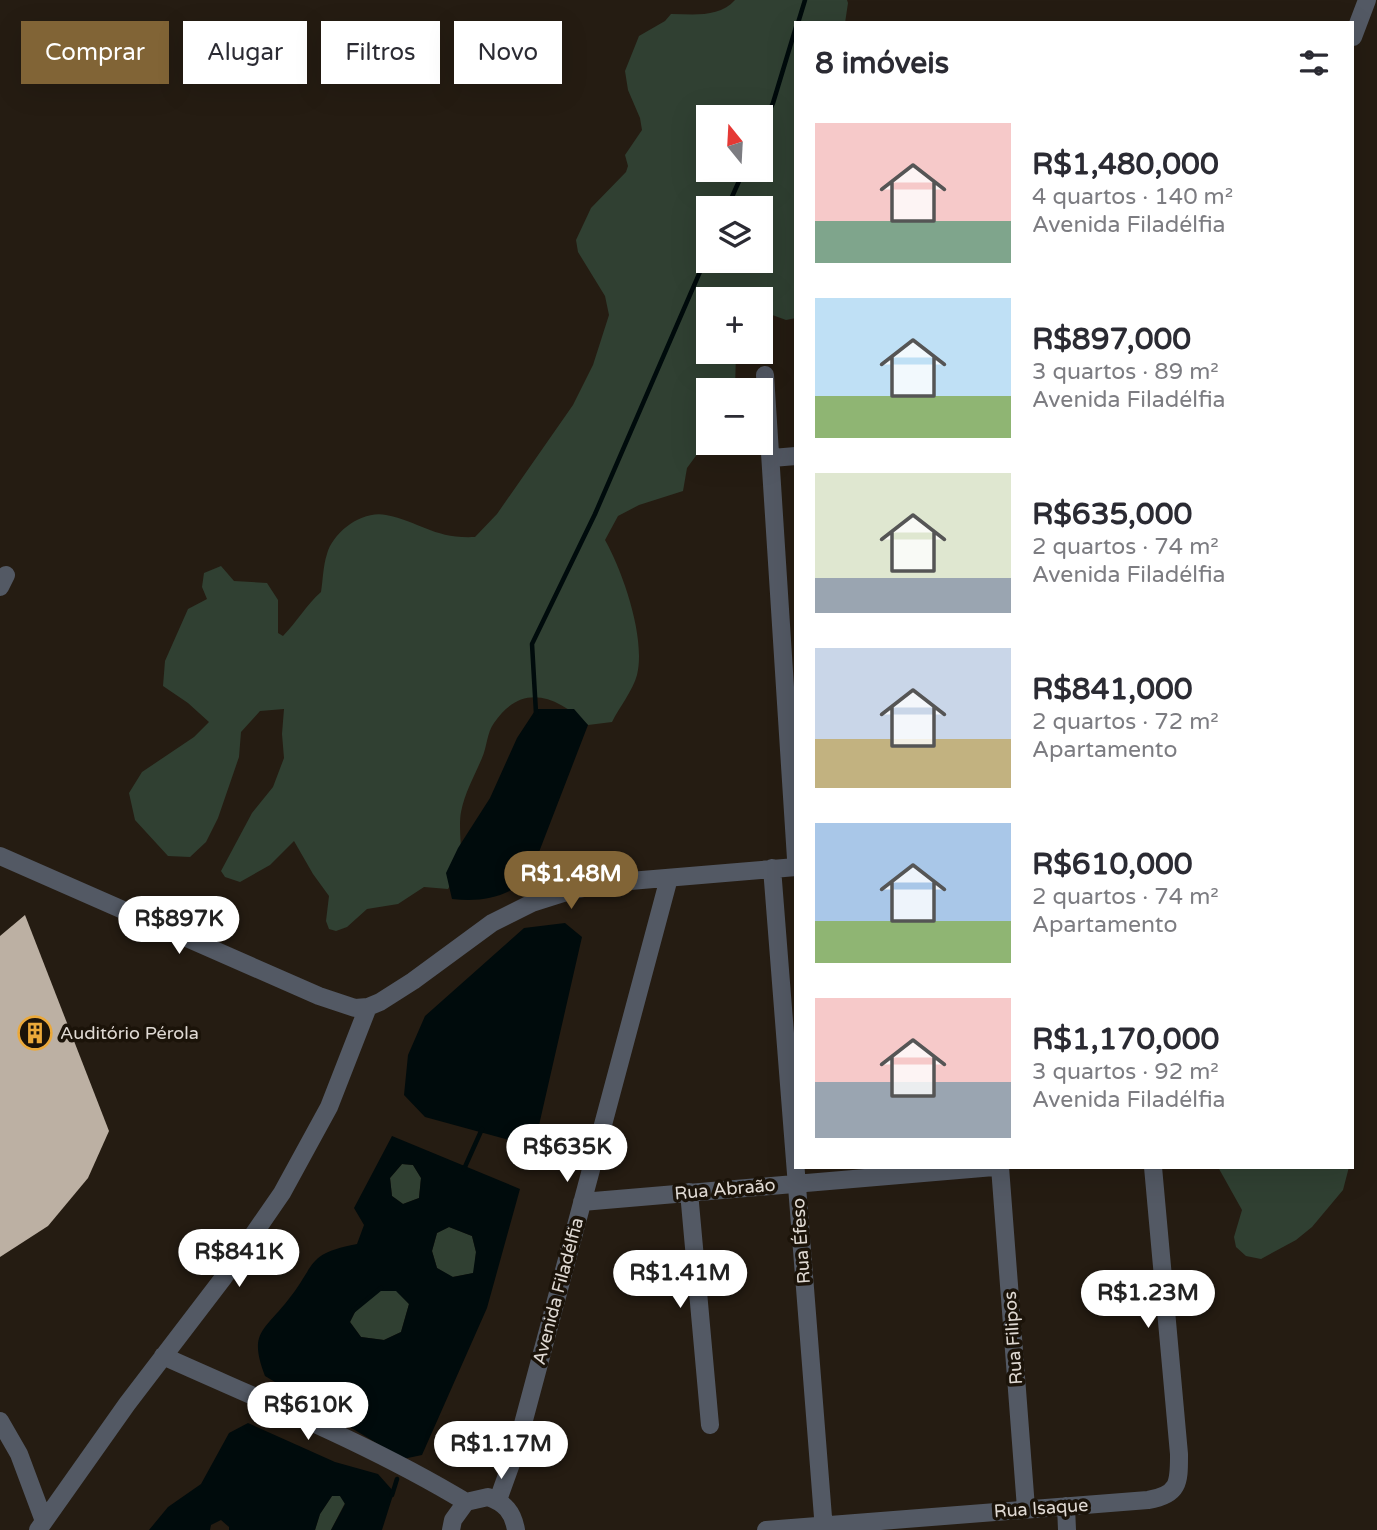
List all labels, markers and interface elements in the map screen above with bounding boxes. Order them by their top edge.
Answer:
chip: Comprar [21,21,169,84]
chip: Alugar [183,21,307,84]
chip: Filtros [321,21,440,84]
chip: Novo [454,21,562,84]
icon: filters [1295,44,1333,82]
text: 8 imóveis [815,45,949,82]
north arrow [696,105,774,182]
map controls [696,105,773,455]
text: R$1,480,000 [1032,146,1219,183]
icon: home [871,151,955,235]
text: 4 quartos · 140 m² [1032,183,1233,211]
button: layers [696,196,773,273]
text: Avenida Filadélfia [1032,211,1225,239]
button: + [696,287,773,364]
text: R$897,000 [1032,321,1191,358]
icon: home [871,326,955,410]
text: 3 quartos · 89 m² [1032,358,1219,386]
button: − [696,378,773,455]
text: Avenida Filadélfia [1032,386,1225,414]
text: R$635,000 [1032,496,1192,533]
icon: home [871,501,955,585]
text: 2 quartos · 74 m² [1032,533,1219,561]
text: Avenida Filadélfia [1032,561,1225,589]
text: R$841,000 [1032,671,1193,708]
icon: home [871,676,955,760]
text: 2 quartos · 72 m² [1032,708,1219,736]
text: Apartamento [1032,736,1177,764]
text: R$610,000 [1032,846,1193,883]
icon: home [871,851,955,935]
pin: R$1.48M [506,852,636,911]
text: R$1.48M [520,860,622,888]
text: 2 quartos · 74 m² [1032,883,1219,911]
pin: R$897K [122,897,236,956]
text: R$897K [134,905,224,933]
text: Apartamento [1032,911,1177,939]
building icon: Auditório Pérola [16,1014,54,1052]
text: R$1,170,000 [1032,1021,1219,1058]
place label: Auditório Pérola [60,1022,199,1044]
icon: home [871,1026,955,1110]
text: 3 quartos · 92 m² [1032,1058,1219,1086]
text: Avenida Filadélfia [1032,1086,1225,1114]
pin: R$635K [510,1124,624,1184]
text: R$635K [522,1133,612,1161]
street label: Rua Abraão [674,1174,776,1204]
street label: Rua Éfeso [787,1197,815,1285]
street label: Avenida Filadélfia [528,1215,588,1367]
pin: R$841K [182,1230,296,1289]
text: R$841K [194,1238,284,1266]
pin: R$1.41M [615,1250,745,1310]
text: R$1.41M [629,1259,731,1287]
pin: R$1.23M [1083,1270,1213,1330]
text: R$1.23M [1097,1279,1199,1307]
street label: Rua Filipos [999,1290,1027,1386]
pin: R$610K [251,1382,365,1442]
text: R$610K [263,1391,353,1419]
pin: R$1.17M [436,1422,566,1481]
text: R$1.17M [450,1430,552,1458]
street label: Rua Isaque [993,1494,1089,1522]

